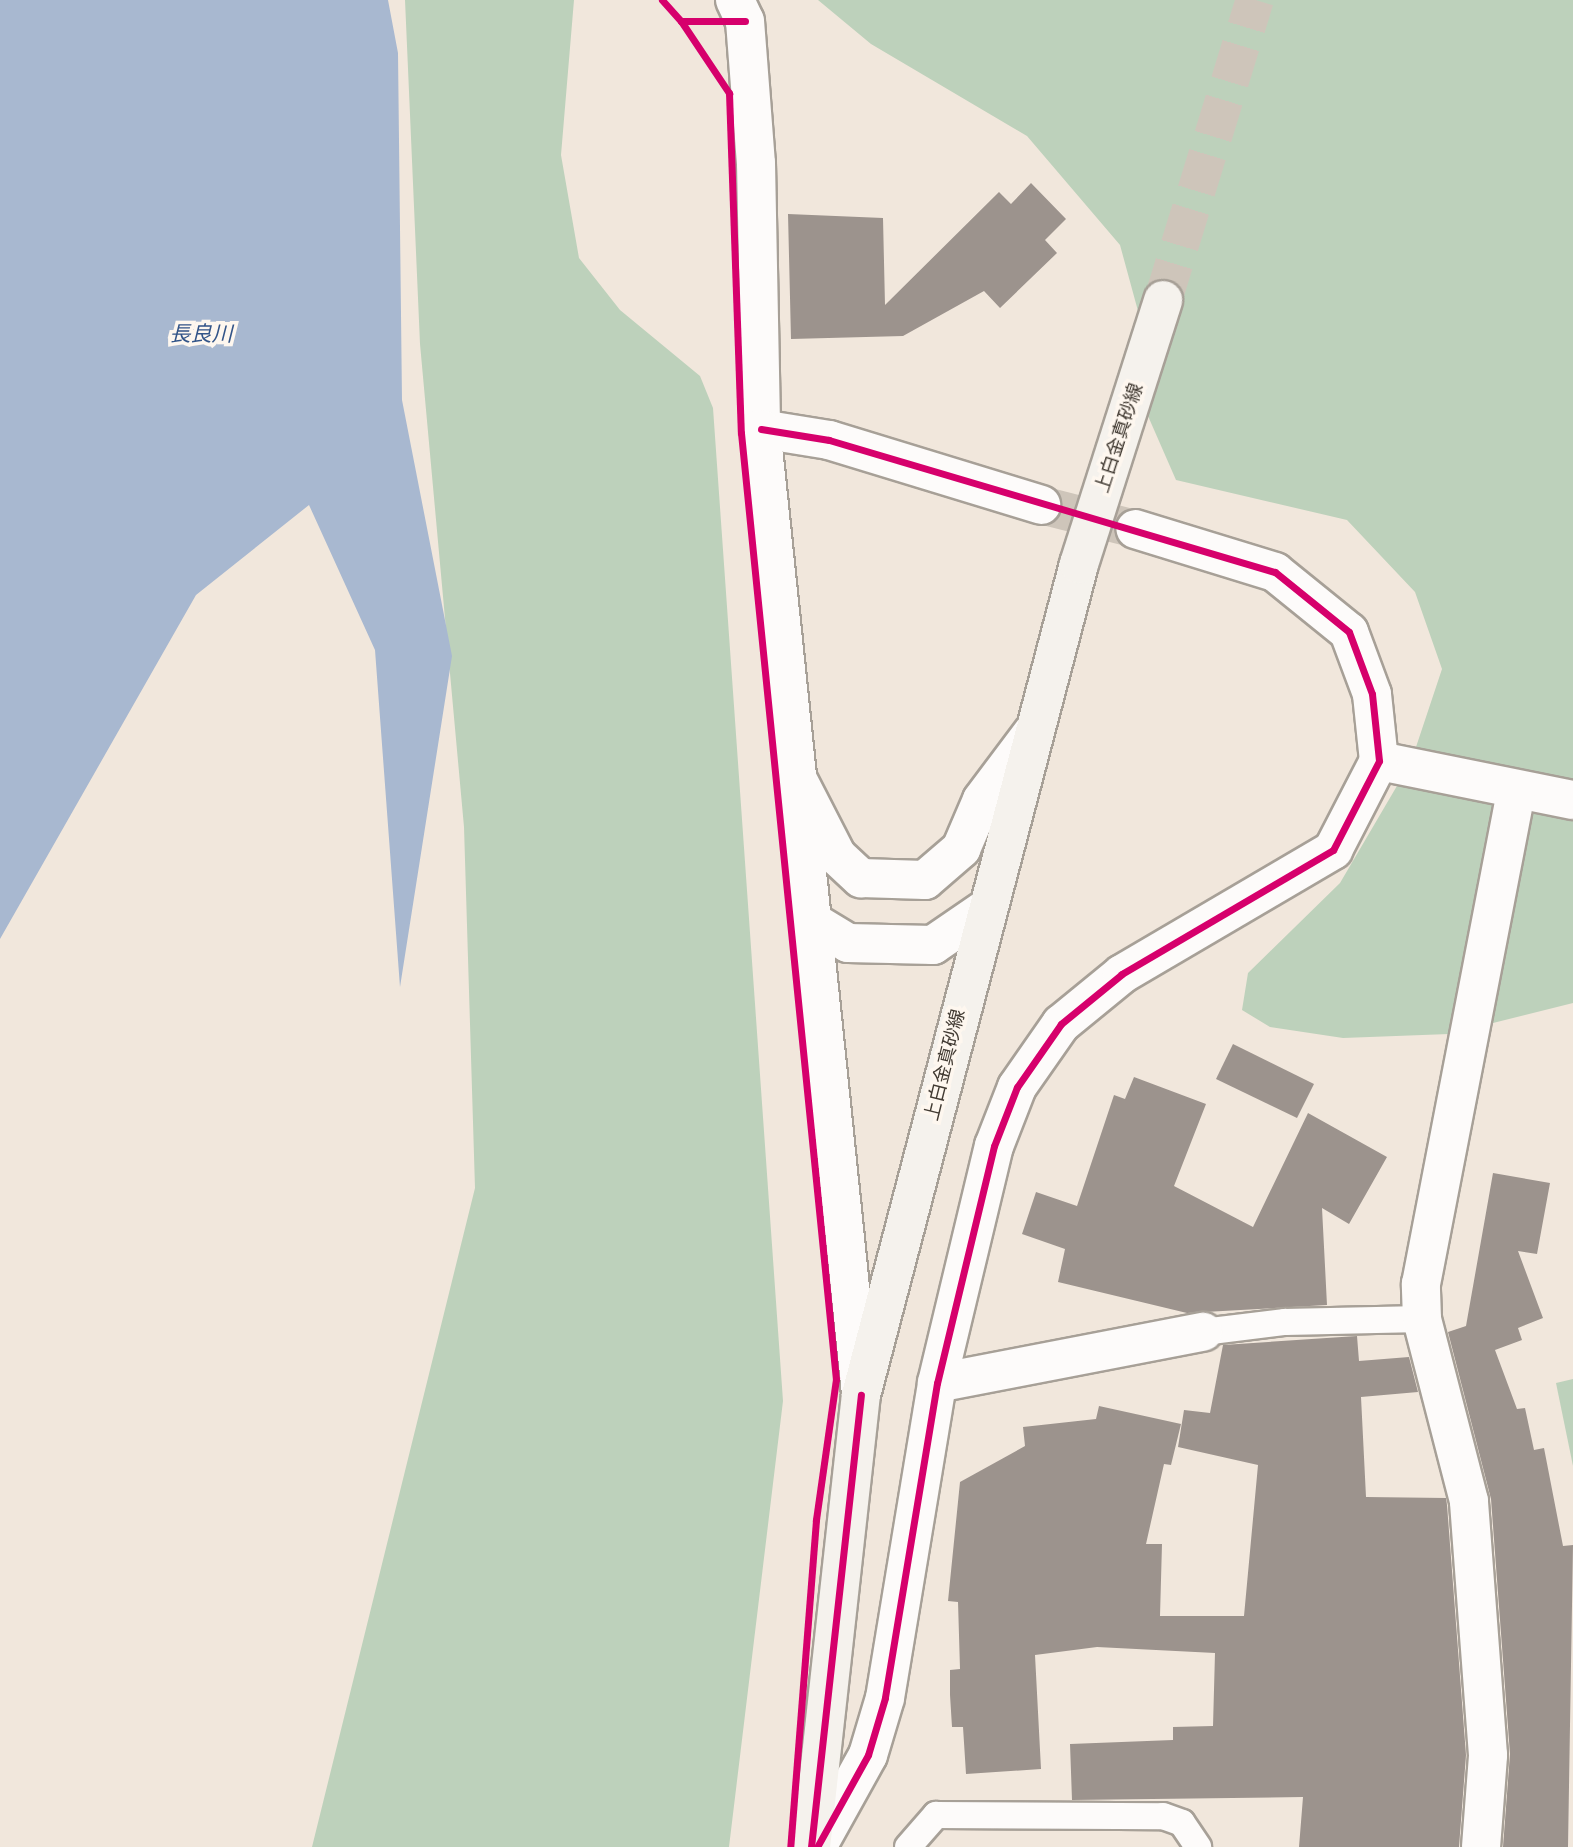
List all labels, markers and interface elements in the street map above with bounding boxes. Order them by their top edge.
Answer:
water label: 長良川 [170,321,232,347]
street label: 上白金真砂線 [1091,380,1147,496]
street label: 上白金真砂線 [920,1007,970,1123]

